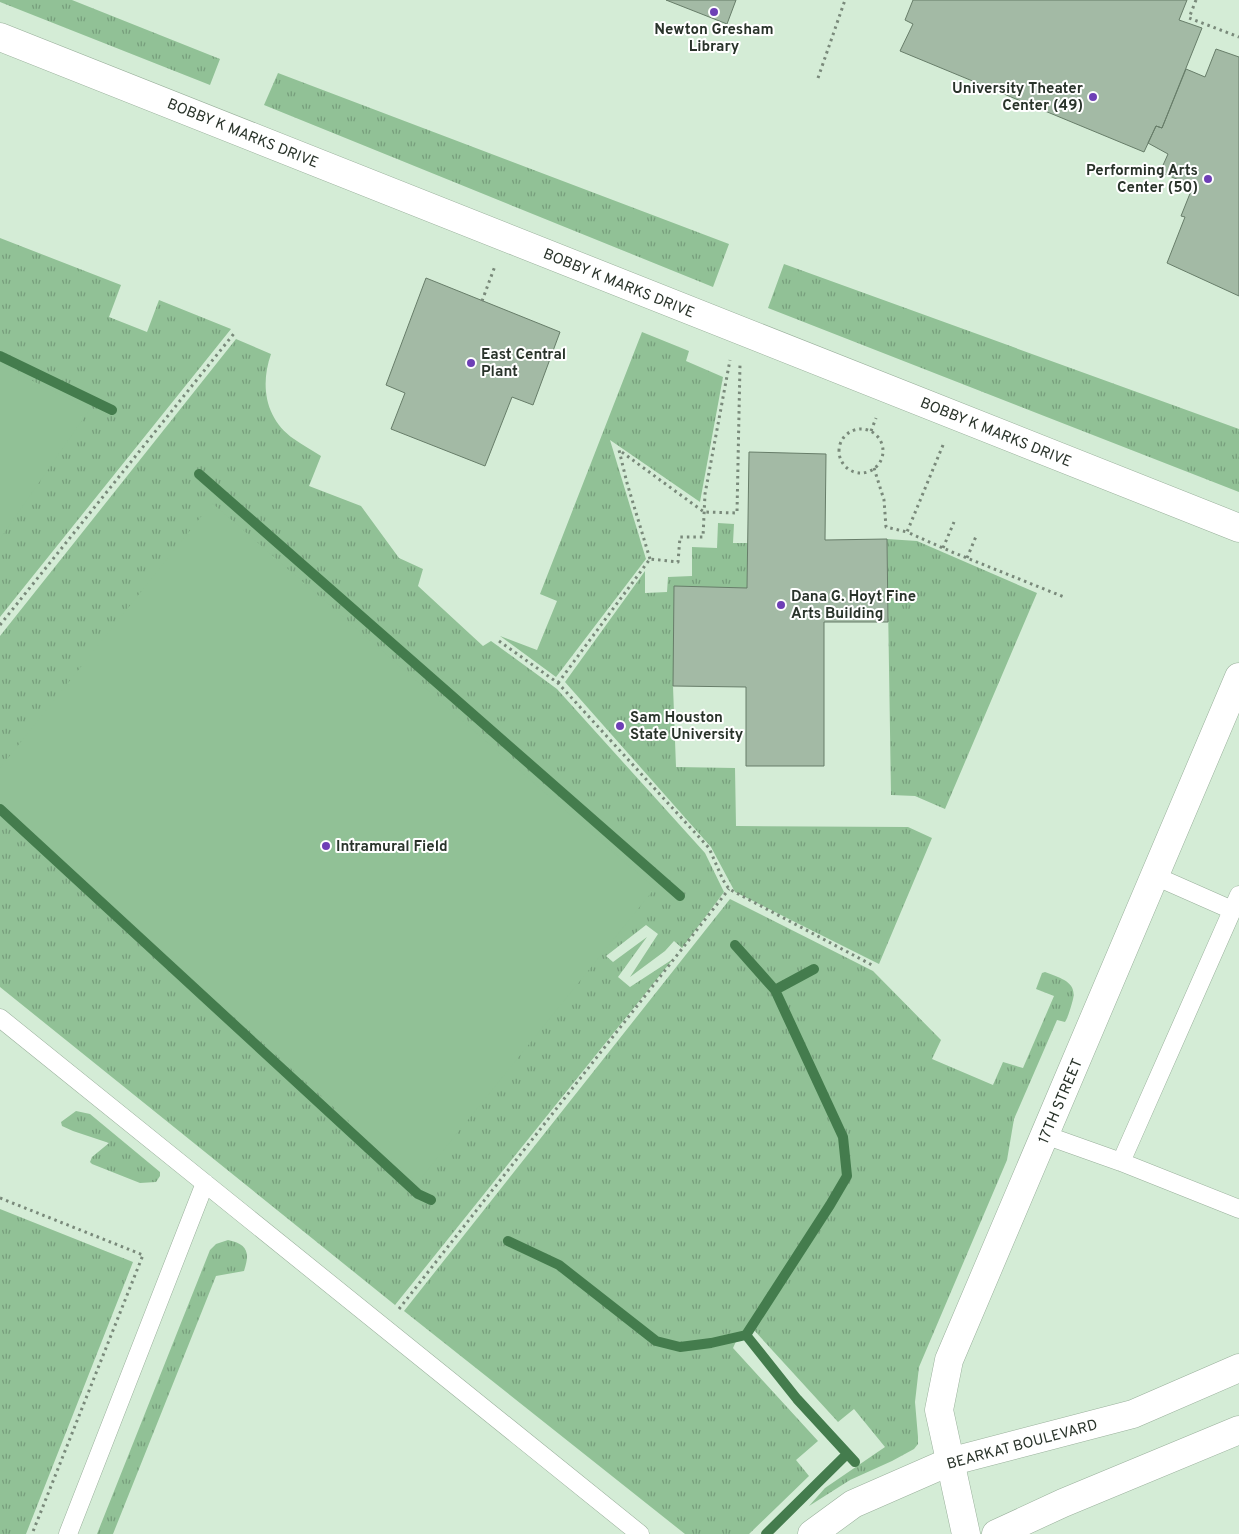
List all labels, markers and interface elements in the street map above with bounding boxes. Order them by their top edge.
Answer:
marker: Newton Gresham Library [708,6,720,18]
place label: Newton Gresham Library [654,21,774,57]
place label: University Theater Center (49) [952,80,1084,116]
marker: University Theater Center (49) [1087,91,1099,103]
street label: BOBBY K MARKS DRIVE [164,95,321,173]
place label: Performing Arts Center (50) [1086,162,1198,198]
marker: Performing Arts Center (50) [1202,173,1214,185]
street label: BOBBY K MARKS DRIVE [540,245,697,323]
place label: East Central Plant [481,346,566,382]
marker: East Central Plant [465,357,477,369]
street label: BOBBY K MARKS DRIVE [917,394,1074,472]
place label: Dana G. Hoyt Fine Arts Building [791,588,916,624]
marker: Dana G. Hoyt Fine Arts Building [775,599,787,611]
place label: Sam Houston State University [630,709,744,745]
marker: Sam Houston State University [614,720,626,732]
place label: Intramural Field [336,838,448,857]
marker: Intramural Field [320,840,332,852]
street label: 17TH STREET [1035,1056,1088,1147]
street label: BEARKAT BOULEVARD [945,1416,1100,1475]

